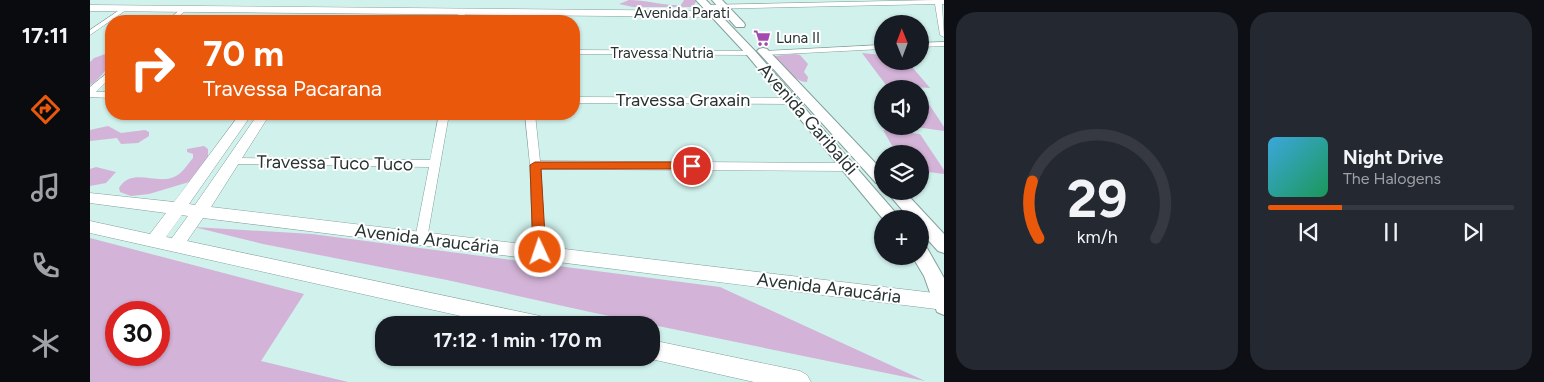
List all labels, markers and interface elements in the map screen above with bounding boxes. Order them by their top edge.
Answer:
street label: Avenida Parati [634,4,730,22]
north arrow [874,15,929,70]
map controls [874,15,929,265]
text: 17:11 [22,22,68,49]
supermarket icon: Luna II [752,28,772,48]
place label: Luna II [776,29,820,47]
text: 70 m [203,33,284,75]
icon: right [120,35,185,100]
street label: Travessa Nutria [610,44,714,62]
street label: Avenida Garibaldi [753,59,863,179]
text: Travessa Pacarana [203,75,382,102]
button: sound [874,80,929,135]
street label: Travessa Graxain [616,89,750,111]
icon: directions [28,92,63,127]
pin [671,145,713,187]
button: layers [874,145,929,200]
text: Night Drive [1343,146,1443,169]
street label: Travessa Tuco Tuco [256,151,414,175]
icon: arrive [678,152,706,180]
text: 29 [1067,168,1127,230]
text: The Halogens [1343,169,1441,188]
icon: music [28,170,63,205]
button: + [874,210,929,265]
icon: previous [1295,218,1323,246]
icon: pause [1377,218,1405,246]
icon: next [1459,218,1487,246]
street label: Avenida Araucária [354,219,500,259]
position arrow [513,225,565,277]
text: km/h [1077,226,1117,247]
icon: phone [28,248,63,283]
street label: Avenida Araucária [756,268,902,308]
speed limit sign: 30 [105,301,170,366]
icon: climate [28,326,63,361]
text: 17:12 · 1 min · 170 m [433,329,602,352]

